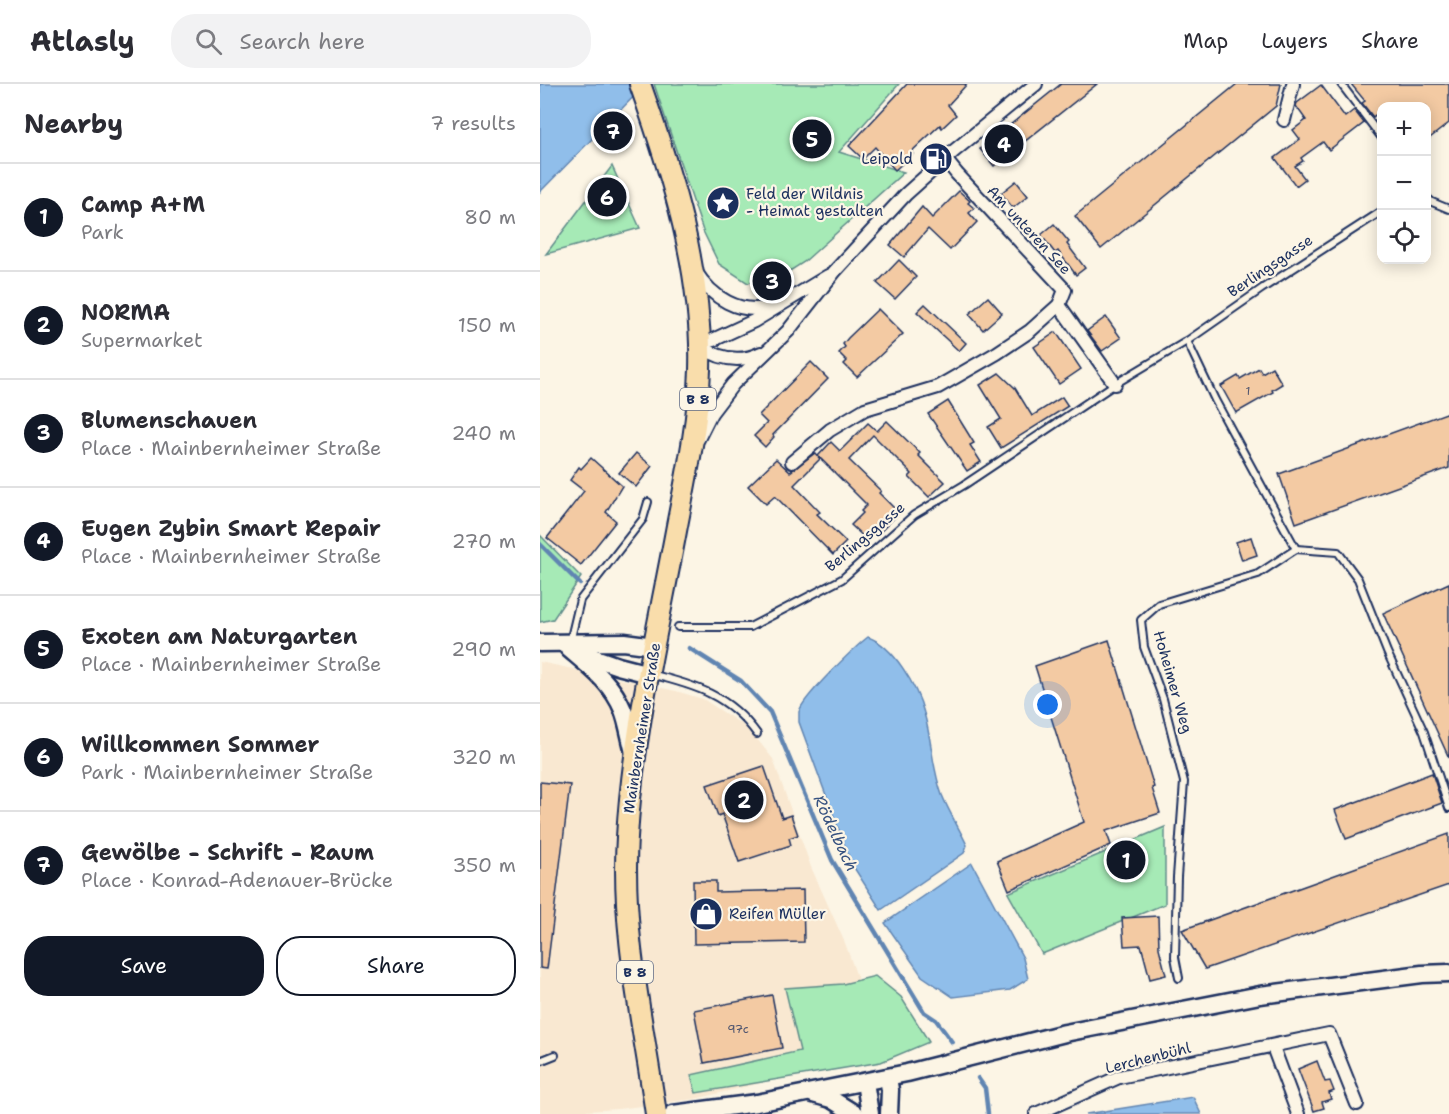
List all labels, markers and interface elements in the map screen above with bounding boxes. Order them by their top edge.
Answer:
search box [171,14,591,68]
text: Atlasly [30,22,135,60]
icon: search [192,25,225,58]
text: Search here [240,27,365,56]
text: Map [1183,27,1228,55]
text: Layers [1261,27,1328,55]
text: Share [1361,27,1419,55]
map controls [1377,102,1431,264]
button: + [1377,102,1431,156]
text: Nearby [24,106,123,141]
pin: 7 [594,108,632,154]
text: 7 results [430,110,516,136]
pin: 5 [792,116,832,162]
pin: 4 [984,122,1024,166]
fuel station icon: Leipold [918,141,954,177]
place label: Leipold [861,149,913,169]
button: − [1377,156,1431,210]
pin: 6 [588,174,626,220]
street label: Am unteren See [983,181,1075,279]
place label: Feld der Wildnis - Heimat gestalten [746,184,883,221]
place icon: Feld der Wildnis - Heimat gestalten [705,185,741,221]
text: Camp A+M [81,190,205,219]
text: 1 [39,204,48,230]
text: 80 m [464,204,516,230]
button: locate [1377,210,1431,264]
text: Park [81,219,124,245]
street label: Berlingsgasse [1224,230,1316,302]
pin: 3 [752,258,792,304]
text: NORMA [81,298,170,327]
text: 2 [37,312,51,338]
text: 150 m [458,312,516,338]
text: Supermarket [81,327,203,353]
house number: 1 [1245,383,1251,399]
road number: B 8 [680,388,716,410]
text: Blumenschauen [81,406,257,435]
text: 3 [37,420,51,446]
text: 240 m [451,420,516,446]
text: Place · Mainbernheimer Straße [81,435,381,461]
street label: Berlingsgasse [821,498,909,576]
text: Eugen Zybin Smart Repair [81,514,381,543]
text: 4 [37,528,51,554]
text: 270 m [452,528,516,554]
text: Place · Mainbernheimer Straße [81,543,381,569]
text: Exoten am Naturgarten [81,622,357,651]
street label: Hoheimer Weg [1149,628,1197,736]
text: 5 [37,636,50,662]
text: 290 m [451,636,516,662]
street label: Mainbernheimer Straße [619,641,665,815]
text: Place · Mainbernheimer Straße [81,651,381,677]
your location [1033,690,1062,719]
text: Willkommen Sommer [81,730,319,759]
text: 6 [37,744,51,770]
text: 320 m [452,744,516,770]
text: Park · Mainbernheimer Straße [81,759,373,785]
pin: 2 [724,778,764,822]
water label: Rödelbach [809,792,862,875]
text: Gewölbe - Schrift - Raum [81,838,374,867]
pin: 1 [1106,838,1146,882]
text: 7 [37,852,51,878]
text: 350 m [452,852,516,878]
text: Place · Konrad-Adenauer-Brücke [81,867,393,893]
shop icon: Reifen Müller [688,896,724,932]
place label: Reifen Müller [729,904,826,924]
button: Save [24,936,264,996]
button: Share [276,936,516,996]
road number: B 8 [617,961,653,983]
house number: 97c [727,1021,749,1037]
street label: Lerchenbühl [1103,1038,1193,1078]

